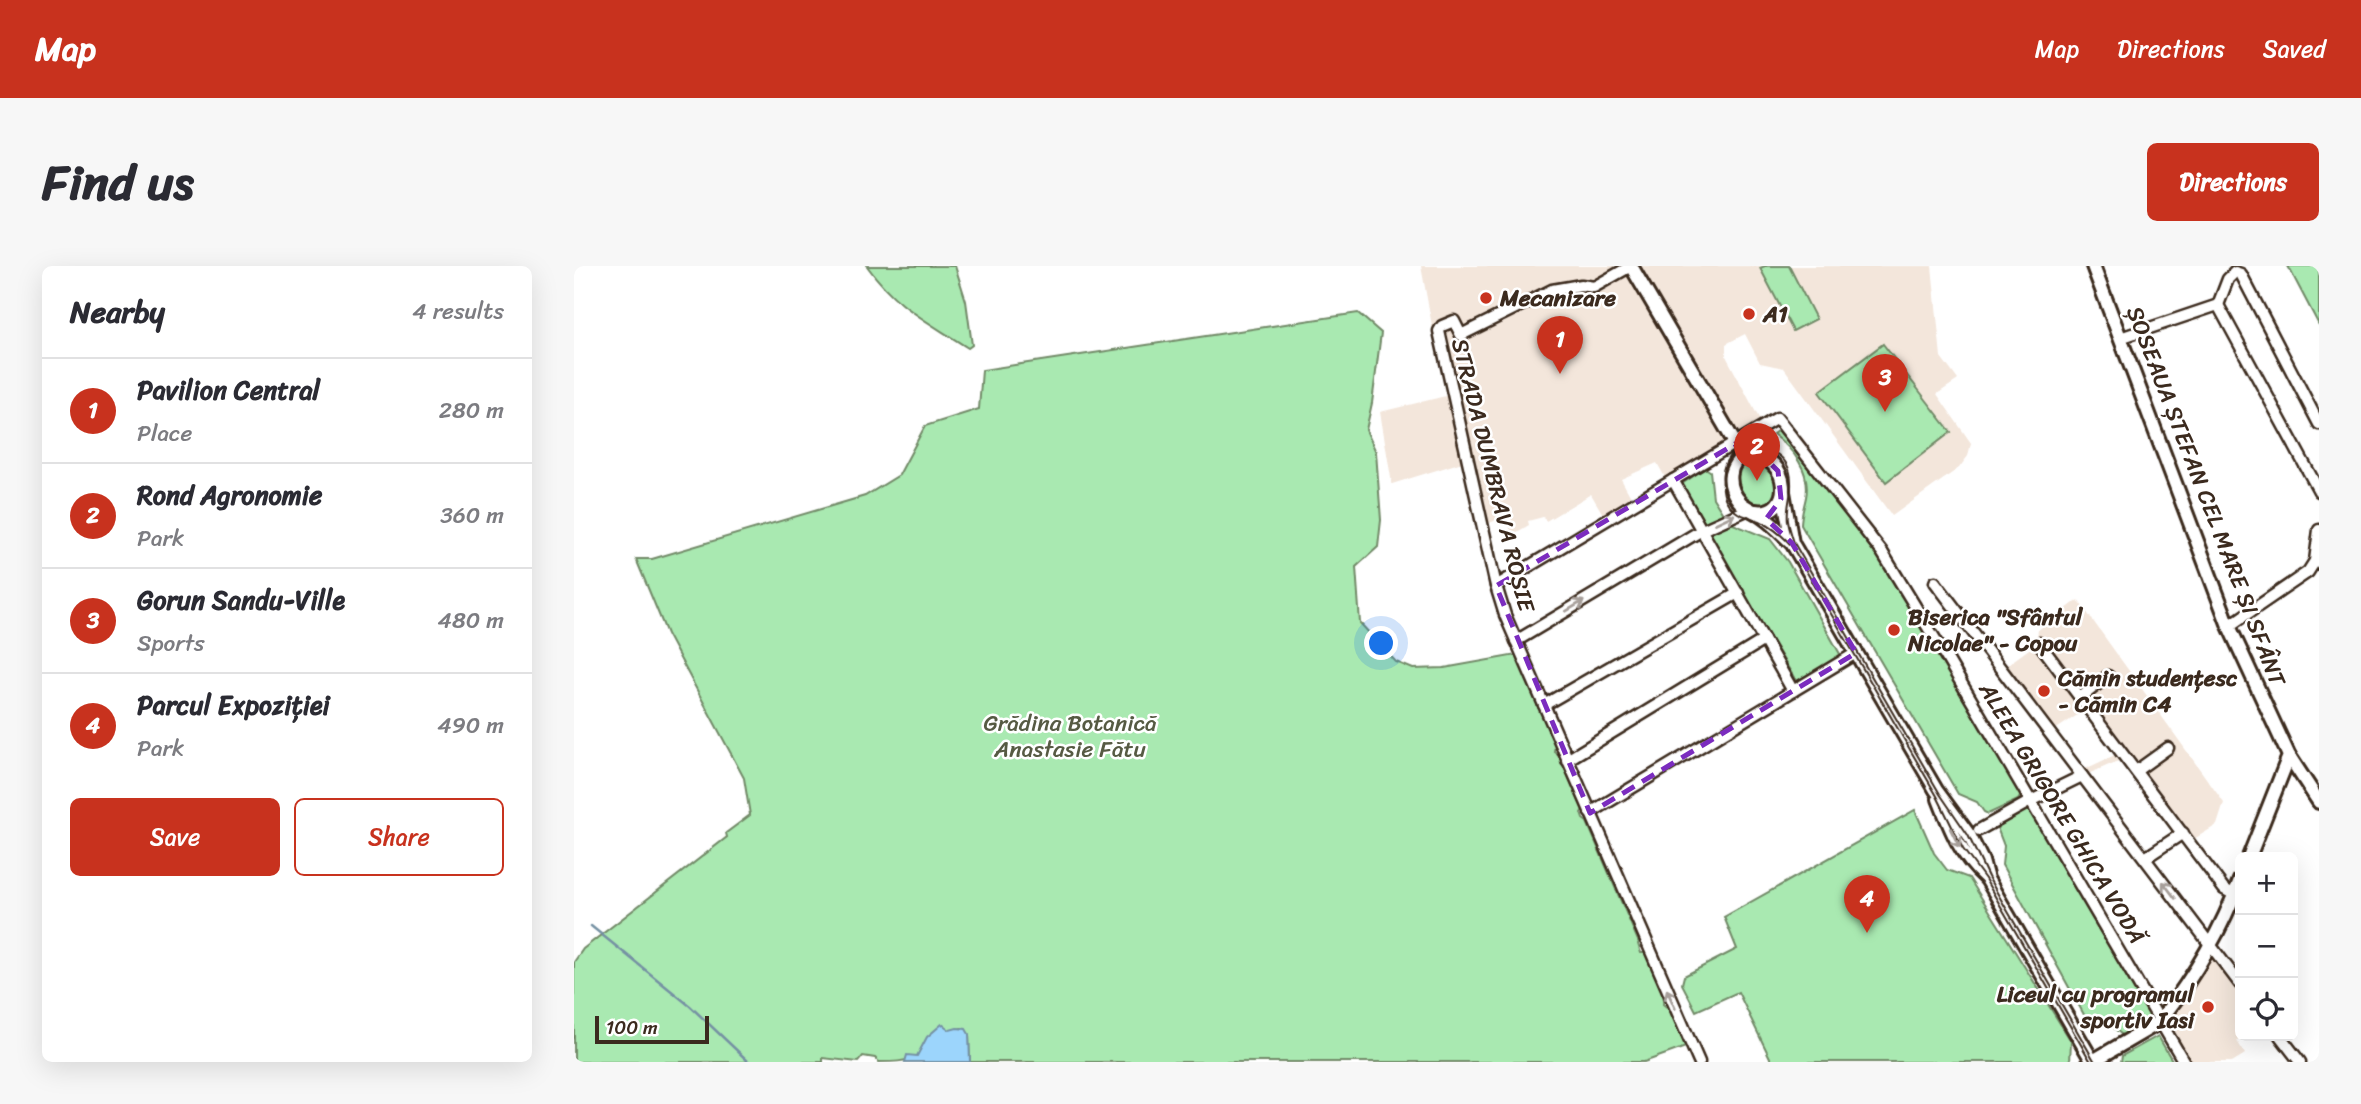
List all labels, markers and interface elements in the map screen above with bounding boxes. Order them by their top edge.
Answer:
text: Map [35,20,96,78]
text: Map [2035,28,2079,70]
text: Directions [2117,28,2225,70]
text: Saved [2263,28,2326,70]
text: Find us [42,139,194,226]
button: Directions [2147,143,2319,221]
place label: Mecanizare [1499,278,1616,319]
text: Nearby [70,285,165,339]
marker: Mecanizare [1478,290,1494,306]
text: 4 results [412,291,504,332]
place label: A1 [1762,294,1788,335]
street label: ȘOSEAUA ȘTEFAN CEL MARE ȘI SFÂNT [2114,300,2298,694]
marker: A1 [1741,306,1757,322]
pin: 1 [1537,316,1583,374]
street label: STRADA DUMBRAVA ROȘIE [1439,334,1547,617]
pin: 3 [1862,354,1908,412]
text: Pavilion Central [137,367,320,413]
text: 1 [88,390,98,431]
text: 280 m [439,390,504,431]
text: Place [137,413,192,454]
pin: 2 [1734,423,1780,481]
text: Rond Agronomie [137,472,322,518]
text: 2 [86,495,100,536]
text: 360 m [440,495,504,536]
one-way arrow [1714,511,1735,525]
text: Park [137,518,184,559]
text: Gorun Sandu-Ville [137,577,345,623]
place label: Biserica "Sfântul Nicolae" - Copou [1907,597,2084,664]
one-way arrow [1564,599,1584,613]
text: 3 [87,600,99,641]
text: 480 m [438,600,504,641]
marker: Biserica "Sfântul Nicolae" - Copou [1886,622,1902,638]
text: Sports [137,623,205,664]
your location [1364,626,1398,660]
place label: Cămin studențesc - Cămin C4 [2057,658,2238,725]
street label: ALEEA GRIGORE GHICA VODĂ [1967,673,2158,954]
text: Parcul Expoziției [137,682,330,728]
marker: Cămin studențesc - Cămin C4 [2036,683,2052,699]
park label: Grădina Botanică Anastasie Fătu [983,703,1158,770]
text: 4 [86,705,100,746]
text: 490 m [437,705,504,746]
text: Park [137,728,184,769]
button: Save [70,798,280,876]
button: Share [294,798,504,876]
one-way arrow [1949,827,1963,848]
map controls [2235,852,2298,1041]
button: + [2235,852,2298,915]
pin: 4 [1844,875,1890,933]
one-way arrow [2161,881,2176,900]
button: − [2235,915,2298,978]
place label: Liceul cu programul sportiv Iasi [1997,974,2196,1041]
button: locate [2235,978,2298,1041]
one-way arrow [1664,989,1677,1011]
marker: Liceul cu programul sportiv Iasi [2200,999,2216,1015]
text: 100 m [606,1011,658,1044]
scale bar [595,1013,709,1045]

